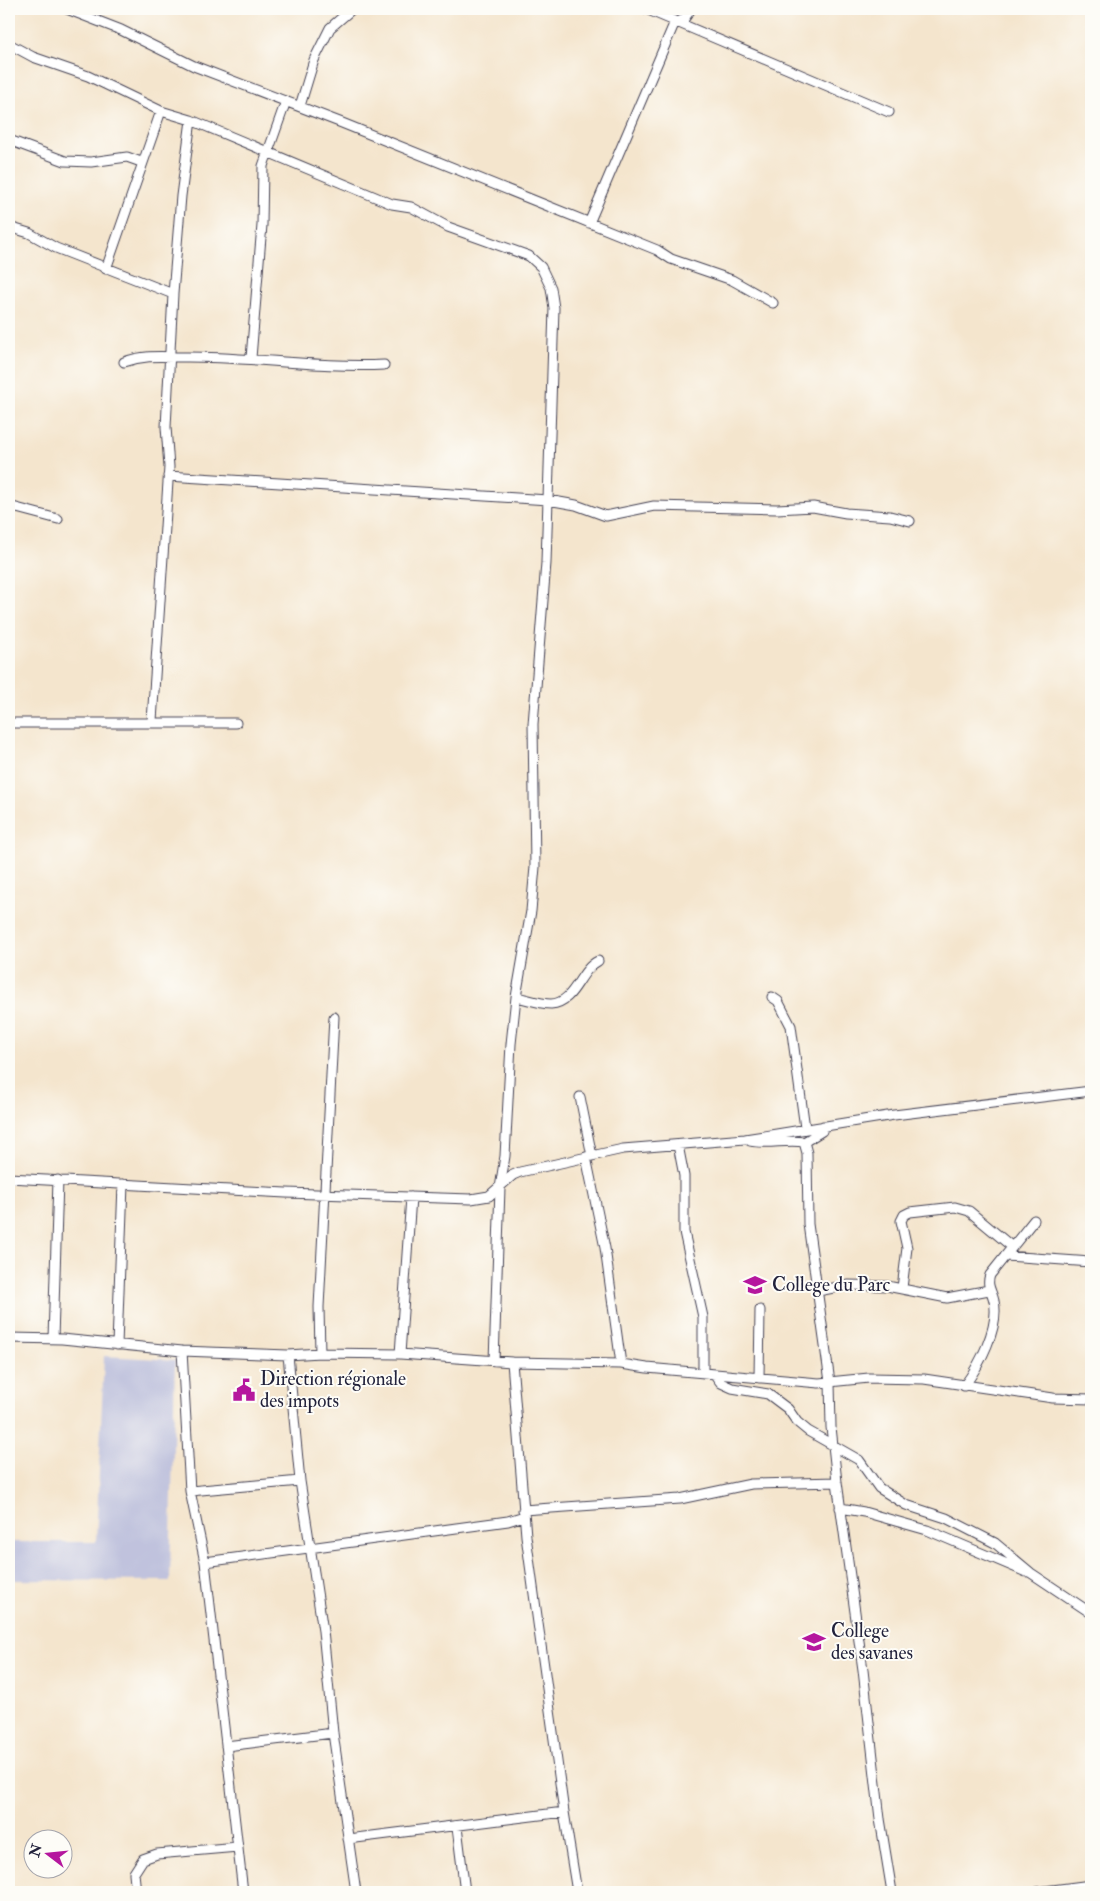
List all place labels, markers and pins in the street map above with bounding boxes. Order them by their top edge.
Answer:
school or university icon: College du Parc [742,1272,768,1298]
place label: College du Parc [772,1273,891,1297]
place label: Direction régionale des impots [260,1367,406,1414]
public building icon: Direction régionale des impots [231,1377,257,1403]
place label: College des savanes [831,1619,913,1665]
school or university icon: College des savanes [801,1629,827,1655]

